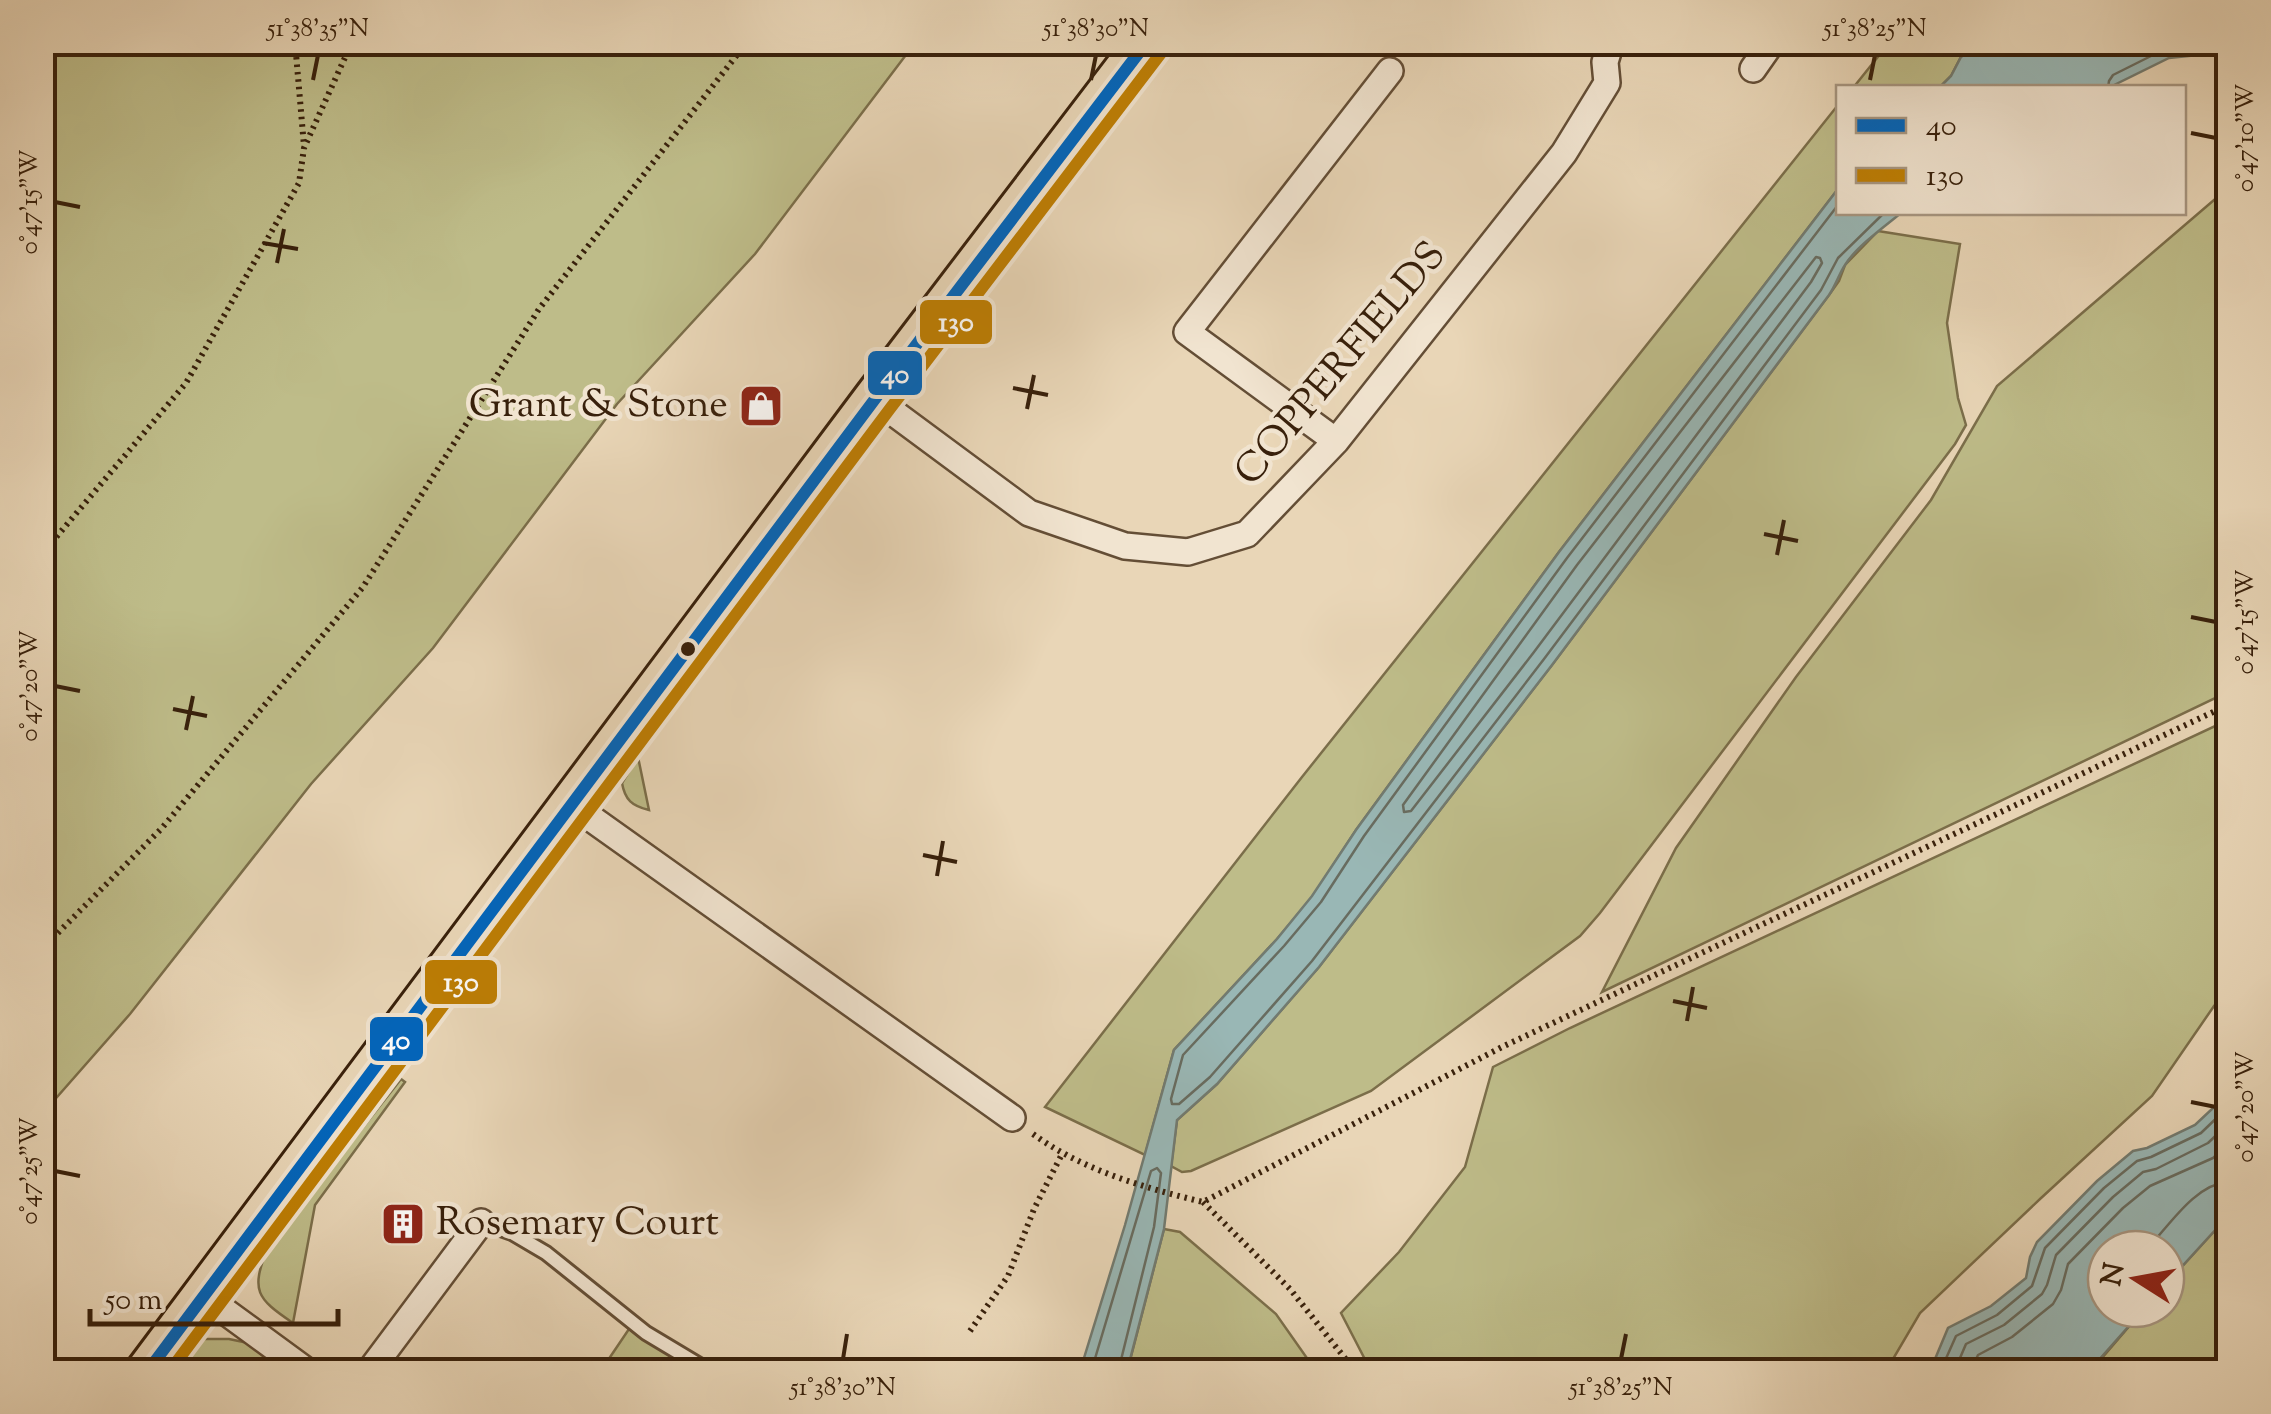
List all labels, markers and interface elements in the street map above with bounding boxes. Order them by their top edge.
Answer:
text: 51°38'35"N [265,12,369,48]
text: 51°38'30"N [1041,12,1149,48]
text: 51°38'25"N [1821,12,1927,48]
text: 0°47'10"W [2229,84,2265,192]
legend [1836,85,2186,215]
text: 40 [1926,106,1957,149]
text: 0°47'15"W [13,149,49,254]
text: 130 [1926,156,1964,199]
street label: COPPERFIELDS [1223,230,1461,500]
line badge: 130 [918,298,994,346]
text: 130 [938,304,974,344]
line badge: 40 [866,349,924,397]
text: 40 [880,356,910,396]
place label: Grant & Stone [469,378,728,435]
shop icon: Grant & Stone [738,383,784,429]
text: 0°47'15"W [2229,569,2265,674]
text: 0°47'20"W [13,630,49,742]
unlabelled marker [678,639,698,659]
line badge: 130 [423,958,499,1006]
text: 130 [443,964,479,1004]
line badge: 40 [368,1015,425,1063]
text: 40 [381,1022,411,1062]
text: 0°47'20"W [2229,1051,2265,1163]
text: 0°47'25"W [13,1117,49,1225]
place label: Rosemary Court [436,1196,719,1253]
building icon: Rosemary Court [380,1201,426,1247]
north arrow [2086,1229,2186,1329]
text: N [2093,1260,2136,1290]
scale bar [90,1264,338,1326]
text: 50 m [103,1280,163,1323]
text: 51°38'30"N [788,1371,896,1407]
text: 51°38'25"N [1567,1371,1673,1407]

